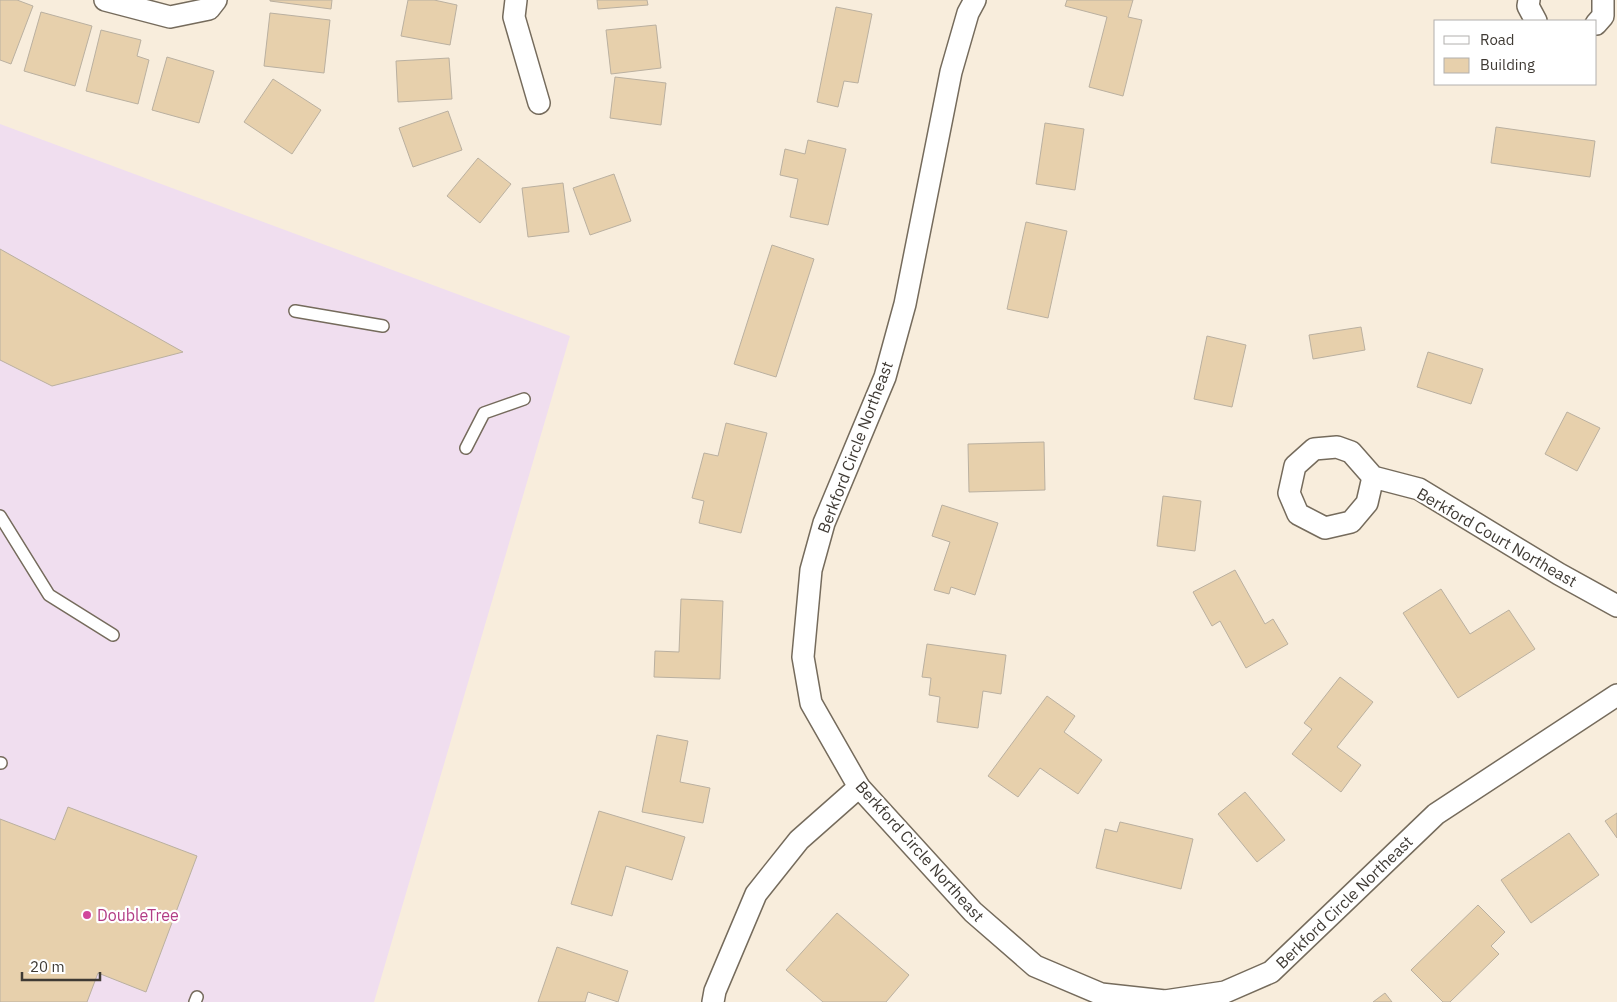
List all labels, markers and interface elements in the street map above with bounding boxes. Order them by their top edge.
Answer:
legend [1434,20,1597,85]
text: Road [1480,30,1515,49]
text: Building [1480,55,1535,74]
street label: Berkford Circle Northeast [813,358,897,536]
street label: Berkford Court Northeast [1413,483,1581,591]
street label: Berkford Circle Northeast [851,776,989,926]
street label: Berkford Circle Northeast [1271,831,1417,973]
place label: DoubleTree [97,905,179,925]
marker: DoubleTree [81,909,93,921]
scale bar [22,950,100,982]
text: 20 m [30,957,65,976]

